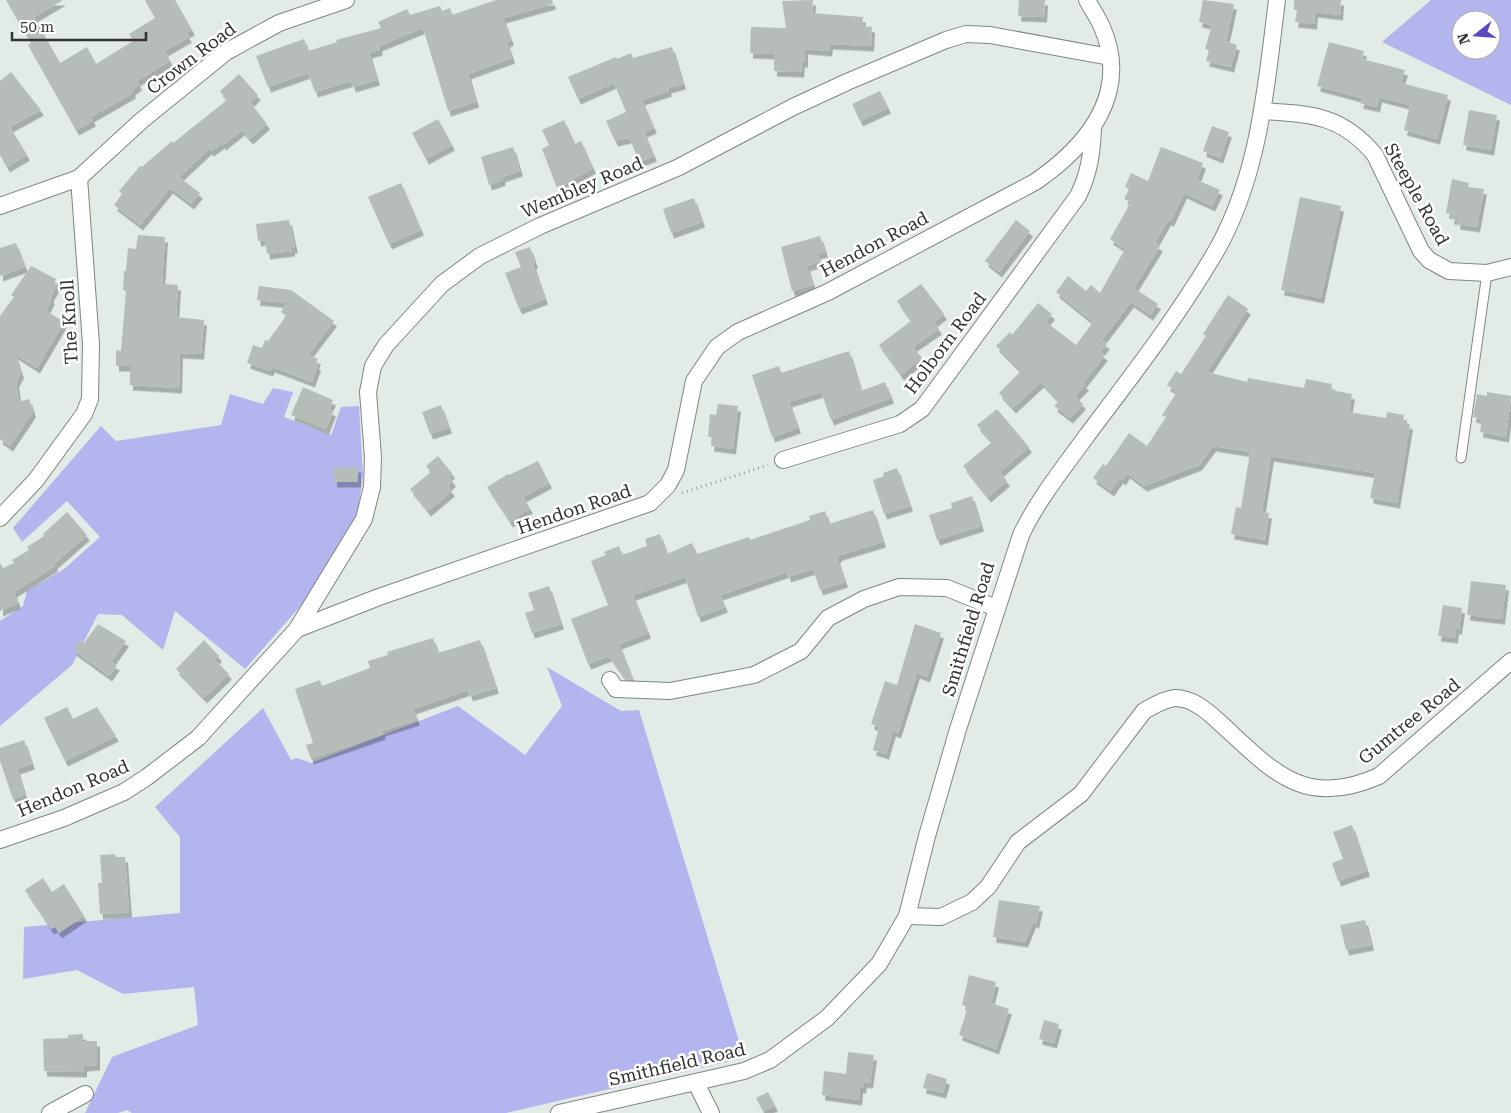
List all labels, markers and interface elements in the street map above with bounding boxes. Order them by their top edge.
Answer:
scale bar [12,10,146,42]
north arrow [1451,10,1501,60]
street label: Crown Road [142,17,240,98]
text: 50 m [20,18,55,36]
text: N [1454,31,1473,46]
street label: Steeple Road [1380,139,1454,249]
street label: Wembley Road [518,152,646,222]
street label: Hendon Road [816,207,932,281]
street label: The Knoll [56,279,82,365]
street label: Holborn Road [900,288,990,398]
street label: Hendon Road [514,480,634,538]
street label: Smithfield Road [938,559,999,699]
street label: Gumtree Road [1354,673,1464,768]
street label: Hendon Road [14,755,132,821]
street label: Smithfield Road [607,1038,748,1090]

